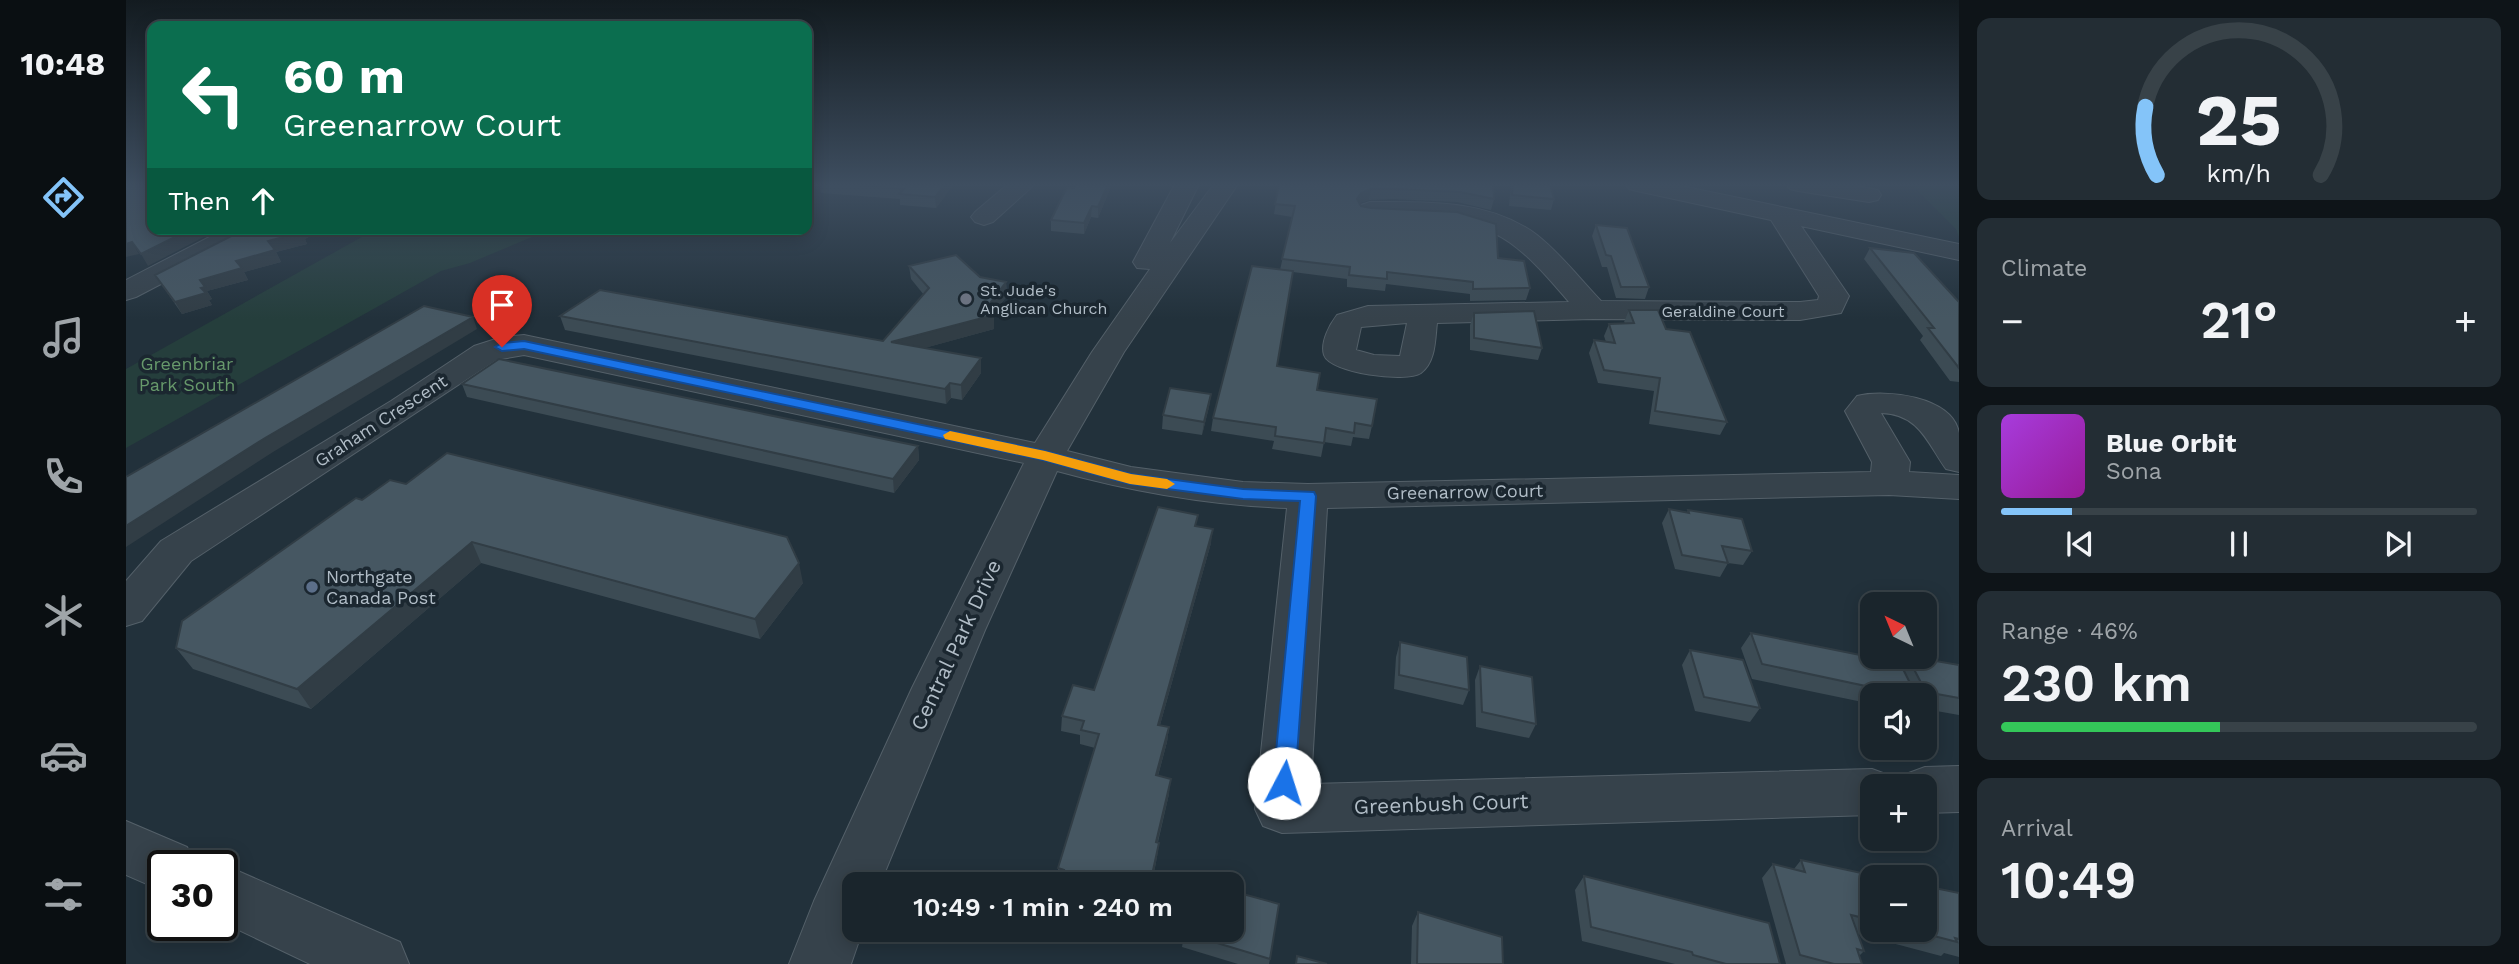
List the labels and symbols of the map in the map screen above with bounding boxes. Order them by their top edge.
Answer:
pin [472,275,532,347]
place label: St. Jude's Anglican Church [980,281,1107,318]
marker: St. Jude's Anglican Church [958,291,974,307]
street label: Geraldine Court [1661,302,1785,321]
park label: Greenbriar Park South [139,353,235,395]
street label: Graham Crescent [311,370,451,471]
street label: Greenarrow Court [1387,480,1544,503]
street label: Central Park Drive [905,556,1006,734]
place label: Northgate Canada Post [326,566,436,608]
marker: Northgate Canada Post [304,579,320,595]
north arrow [1860,592,1937,668]
position arrow [1247,746,1321,820]
street label: Greenbush Court [1353,788,1529,819]
speed limit sign: 30 [147,850,238,941]

